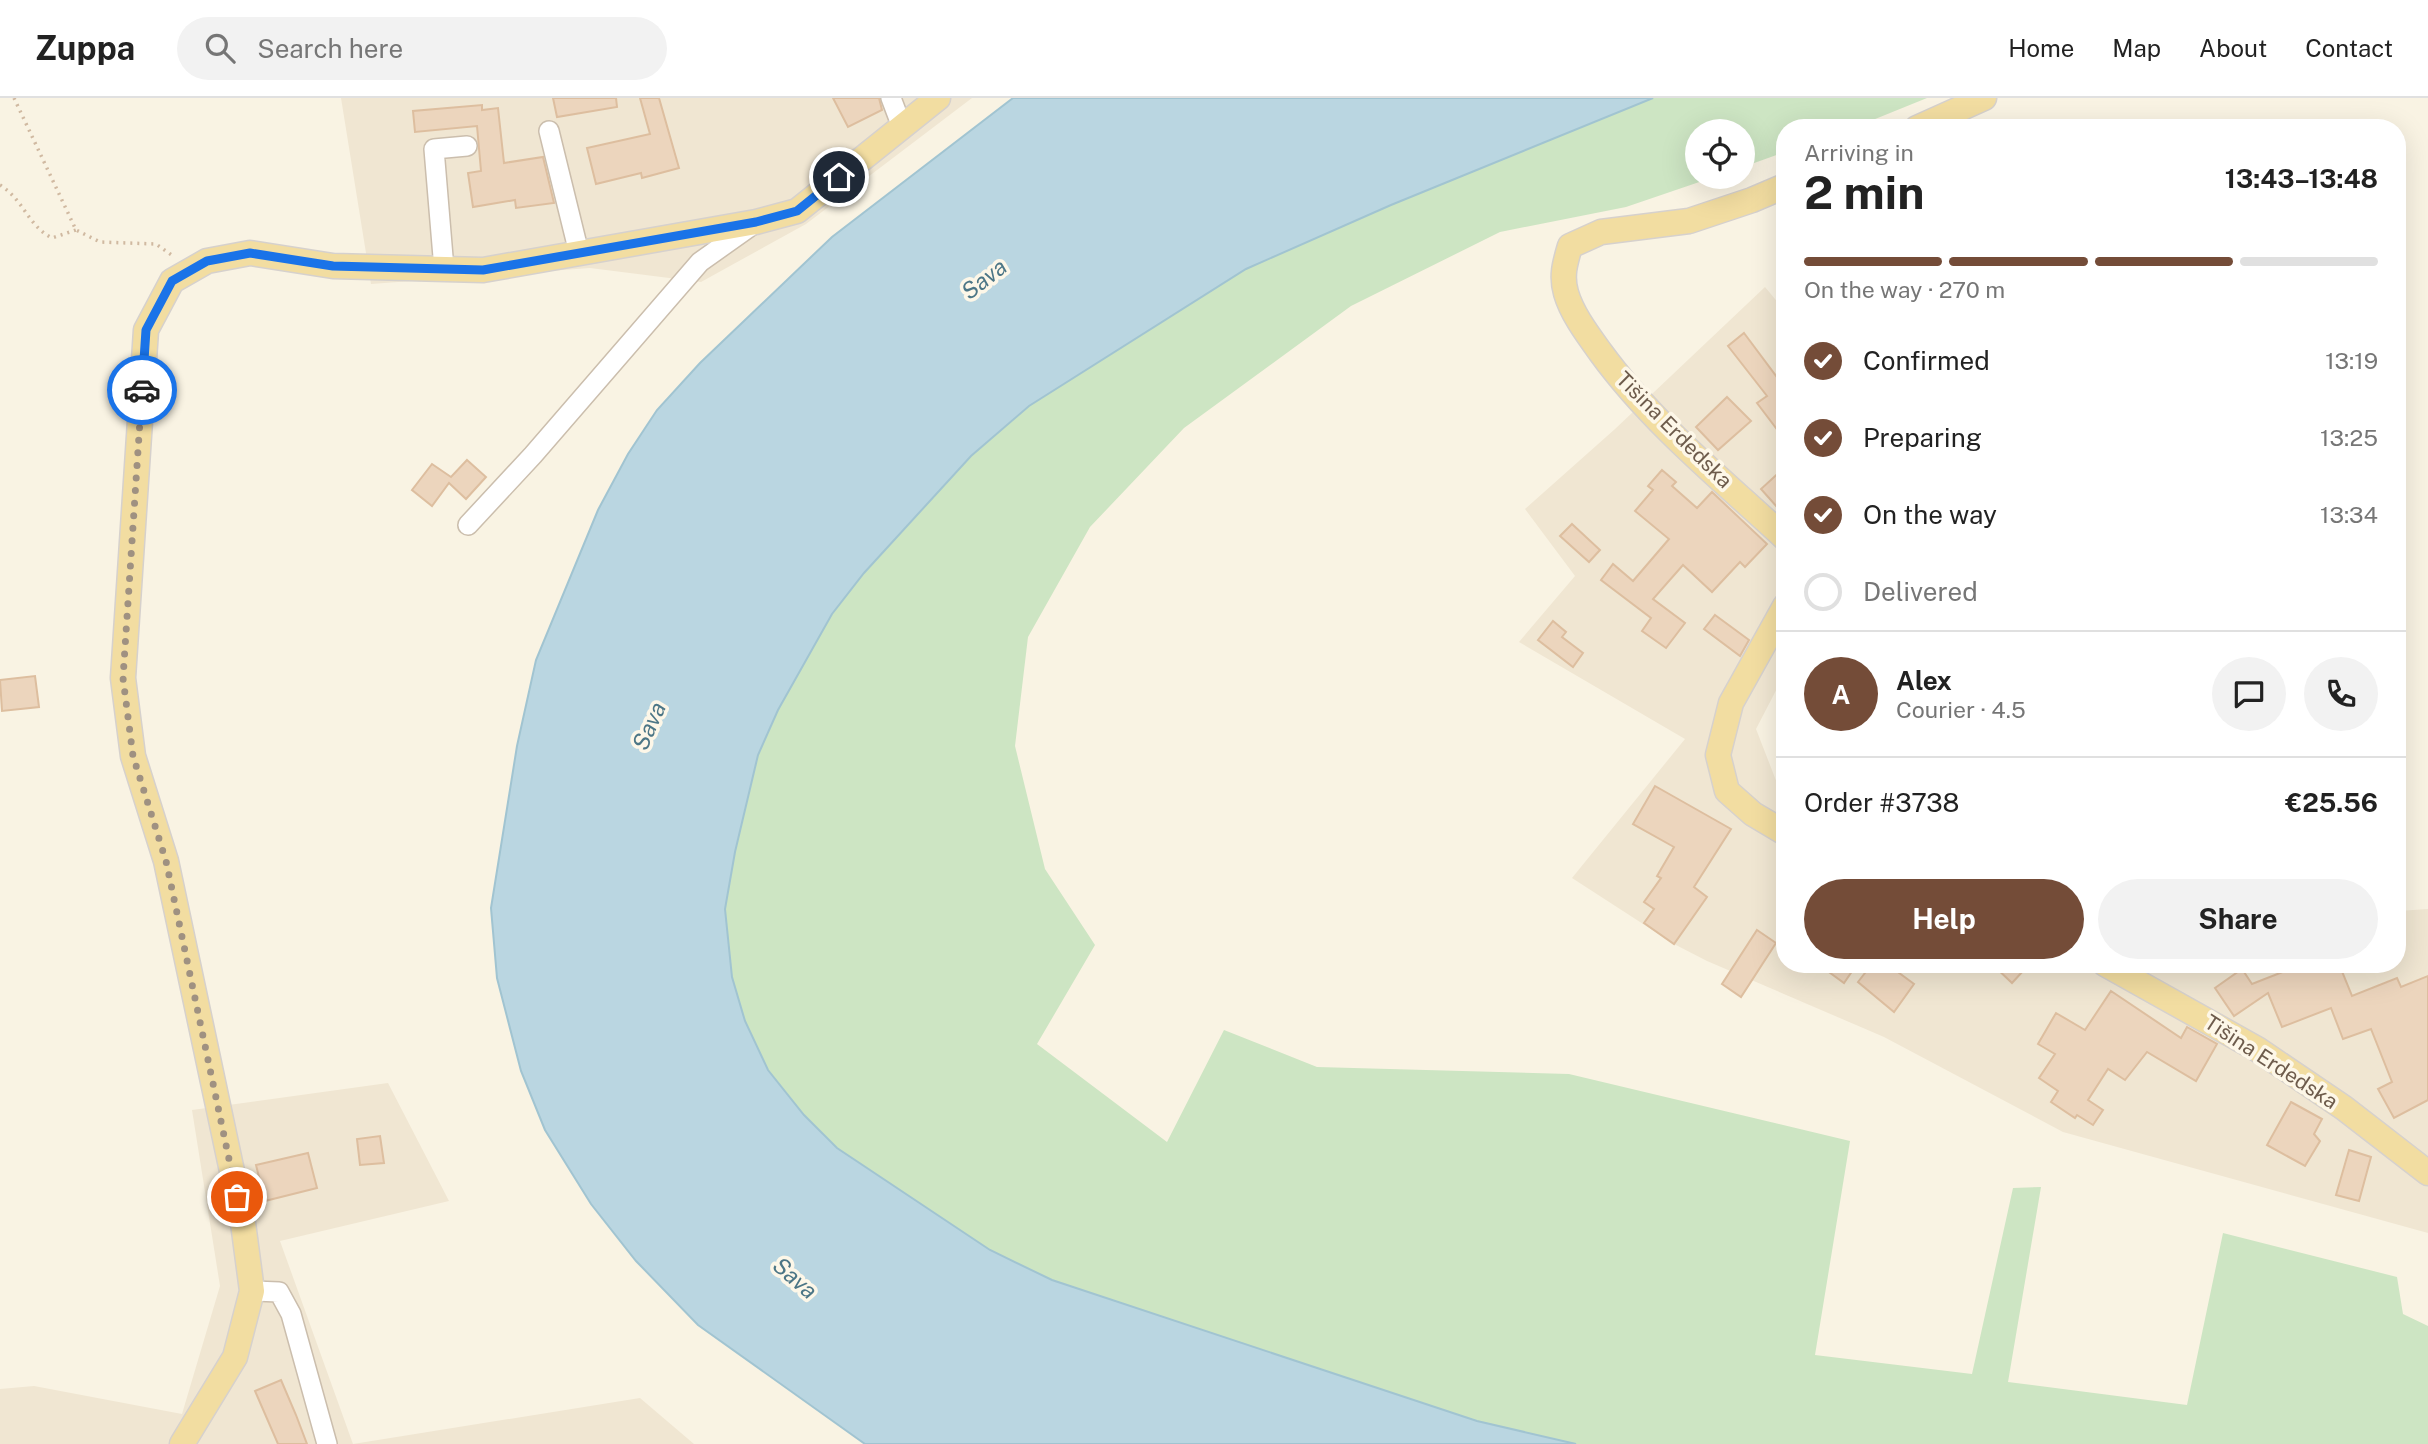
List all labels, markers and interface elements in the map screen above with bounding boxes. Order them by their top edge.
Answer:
search box [177,17,667,80]
text: Zuppa [35,29,135,67]
icon: search [201,29,239,67]
text: Search here [257,33,403,64]
text: Home [2008,34,2074,62]
text: Map [2112,34,2161,62]
text: About [2199,34,2267,62]
text: Contact [2305,34,2393,62]
map controls [1685,119,1755,189]
button: locate [1685,119,1755,189]
text: Arriving in [1804,139,1914,166]
pin [809,147,869,207]
icon: home [820,158,858,196]
text: 13:43–13:48 [2225,163,2378,194]
text: 2 min [1804,165,1924,219]
water label: Sava [956,253,1012,305]
text: On the way · 270 m [1804,276,2005,303]
icon: check [1804,342,1842,380]
text: Confirmed [1863,345,1990,376]
text: 13:19 [2325,347,2378,374]
courier [107,355,177,425]
street label: Tišina Erdedska [1611,366,1738,493]
icon: car [123,371,161,409]
icon: check [1804,419,1842,457]
text: Preparing [1863,422,1982,453]
text: 13:25 [2320,424,2378,451]
icon: check [1804,496,1842,534]
text: On the way [1863,499,1997,530]
text: 13:34 [2320,501,2378,528]
text: Delivered [1863,576,1978,607]
button: chat [2212,657,2286,731]
button: phone [2304,657,2378,731]
text: Alex [1896,665,1952,696]
text: A [1832,679,1850,710]
text: Courier · 4.5 [1896,696,2026,723]
water label: Sava [626,698,671,754]
text: Order #3738 [1804,787,1959,818]
text: €25.56 [2285,787,2378,818]
button: Help [1804,879,2084,959]
button: Share [2098,879,2378,959]
street label: Tišina Erdedska [2200,1009,2343,1114]
pin [207,1167,267,1227]
icon: bag [218,1178,256,1216]
water label: Sava [768,1251,823,1304]

